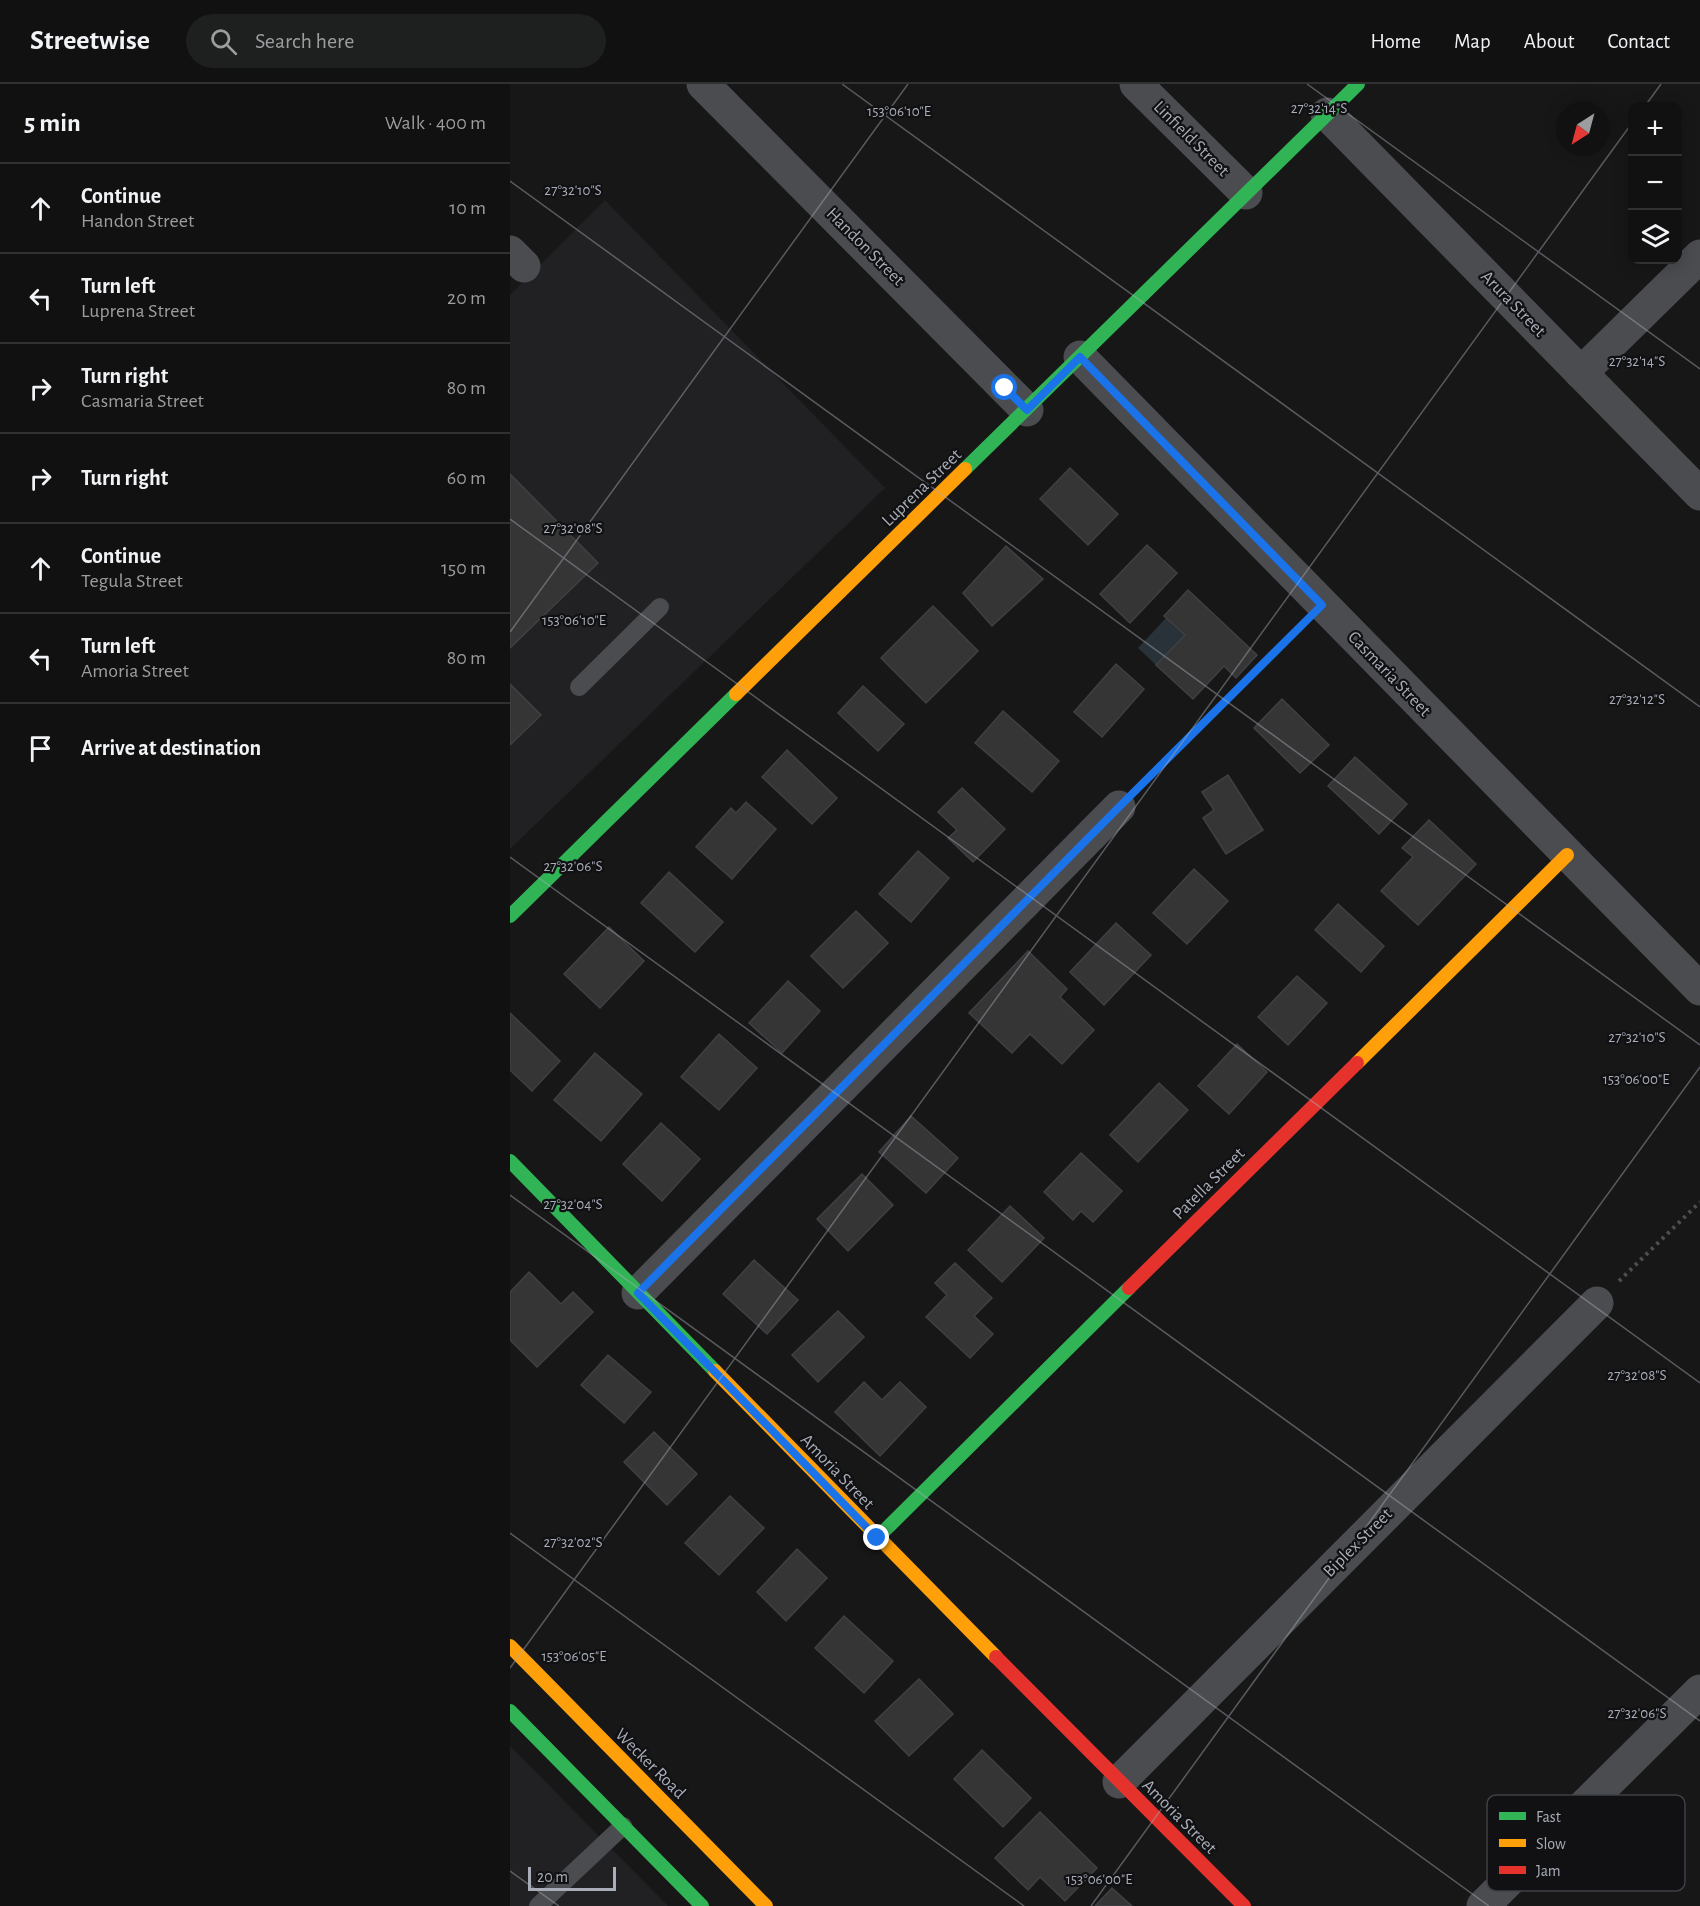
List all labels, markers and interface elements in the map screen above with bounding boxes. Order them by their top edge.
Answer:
search box [186,14,606,68]
icon: search [207,25,240,58]
text: Streetwise [30,27,150,55]
text: Search here [255,30,354,52]
text: Home [1370,31,1421,52]
text: Map [1454,31,1491,52]
text: About [1524,31,1574,52]
text: Contact [1607,31,1670,52]
street label: Linfield Street [1150,98,1232,180]
text: 27°32'14"S [1291,101,1347,116]
north arrow [1556,102,1610,156]
map controls [1628,102,1682,264]
button: + [1628,102,1682,156]
text: 153°06'10"E [867,104,931,119]
text: 5 min [24,110,81,136]
text: Walk · 400 m [385,113,486,133]
button: − [1628,156,1682,210]
text: 27°32'10"S [544,183,602,198]
text: Continue [81,185,161,207]
icon: ahead [24,192,57,225]
text: 10 m [449,198,486,218]
street label: Handon Street [823,205,908,290]
button: layers [1628,210,1682,264]
text: Handon Street [81,211,194,231]
street label: Arura Street [1477,267,1549,341]
text: Turn left [81,275,155,297]
icon: left [24,282,57,315]
text: 20 m [447,288,486,308]
text: Luprena Street [81,301,195,321]
text: 27°32'14"S [1609,354,1665,369]
text: Turn right [81,365,168,387]
icon: right [24,372,57,405]
route start [991,374,1017,400]
text: 80 m [447,378,486,398]
text: Casmaria Street [81,391,204,411]
street label: Luprena Street [879,446,965,530]
icon: right [24,462,57,495]
text: Turn right [81,467,168,489]
text: 60 m [447,468,486,488]
text: 27°32'08"S [543,521,603,536]
text: Continue [81,545,161,567]
icon: ahead [24,552,57,585]
text: 150 m [441,558,486,578]
text: Tegula Street [81,571,183,591]
text: 153°06'10"E [542,613,606,628]
street label: Casmaria Street [1344,628,1434,720]
text: Turn left [81,635,155,657]
icon: left [24,642,57,675]
text: 80 m [447,648,486,668]
text: Amoria Street [81,661,189,681]
text: 27°32'12"S [1609,692,1665,707]
icon: arrive [24,732,57,765]
text: Arrive at destination [81,737,261,759]
text: 27°32'06"S [543,859,603,874]
text: 27°32'10"S [1608,1030,1666,1045]
text: 153°06'00"E [1603,1072,1669,1087]
street label: Patella Street [1170,1144,1249,1223]
text: 27°32'04"S [543,1197,603,1212]
text: 27°32'08"S [1607,1368,1667,1383]
street label: Amoria Street [797,1431,877,1513]
street label: Biplex Street [1320,1505,1396,1581]
route end [863,1524,889,1550]
text: 27°32'02"S [544,1535,603,1550]
text: 153°06'05"E [541,1649,607,1664]
text: 27°32'06"S [1607,1706,1667,1721]
street label: Wecker Road [611,1725,689,1803]
street label: Amoria Street [1138,1776,1220,1858]
legend [1487,1795,1685,1891]
text: Fast [1536,1809,1561,1825]
text: Slow [1536,1836,1566,1852]
text: Jam [1536,1863,1561,1879]
scale bar [528,1864,616,1892]
text: 20 m [537,1869,568,1885]
text: 153°06'00"E [1066,1872,1132,1887]

